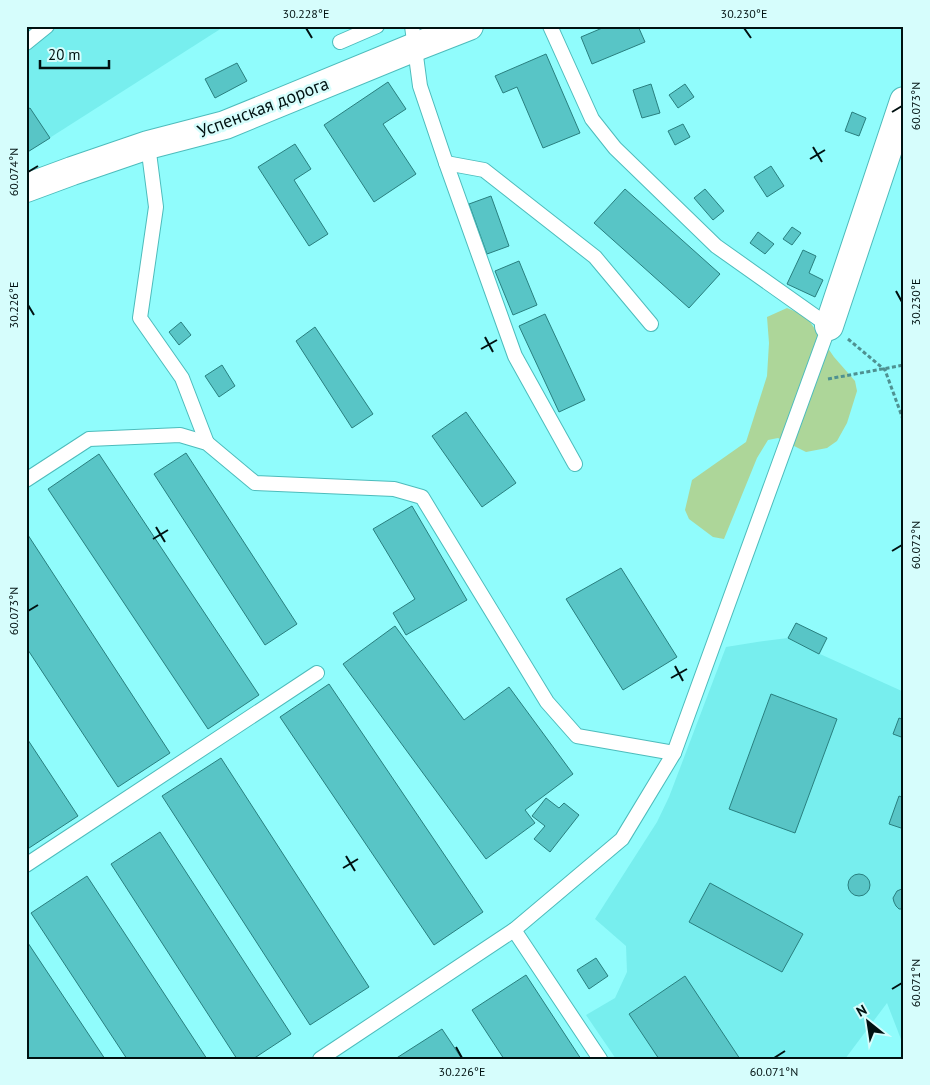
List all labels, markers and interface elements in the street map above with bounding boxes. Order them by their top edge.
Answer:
text: 30.228°E [283,6,329,21]
text: 30.230°E [721,6,767,21]
scale bar [40,38,109,70]
text: 20 m [48,45,81,64]
street label: Успенская дорога [194,71,332,143]
text: 60.073°N [908,82,923,130]
text: 60.074°N [6,148,21,196]
text: 30.230°E [908,279,923,325]
text: 30.226°E [6,282,21,328]
text: 60.072°N [908,521,923,569]
text: 60.073°N [6,587,21,635]
text: 60.071°N [908,959,923,1007]
north arrow [842,998,892,1048]
text: N [853,1001,870,1021]
text: 30.226°E [439,1064,485,1079]
text: 60.071°N [750,1064,798,1079]

